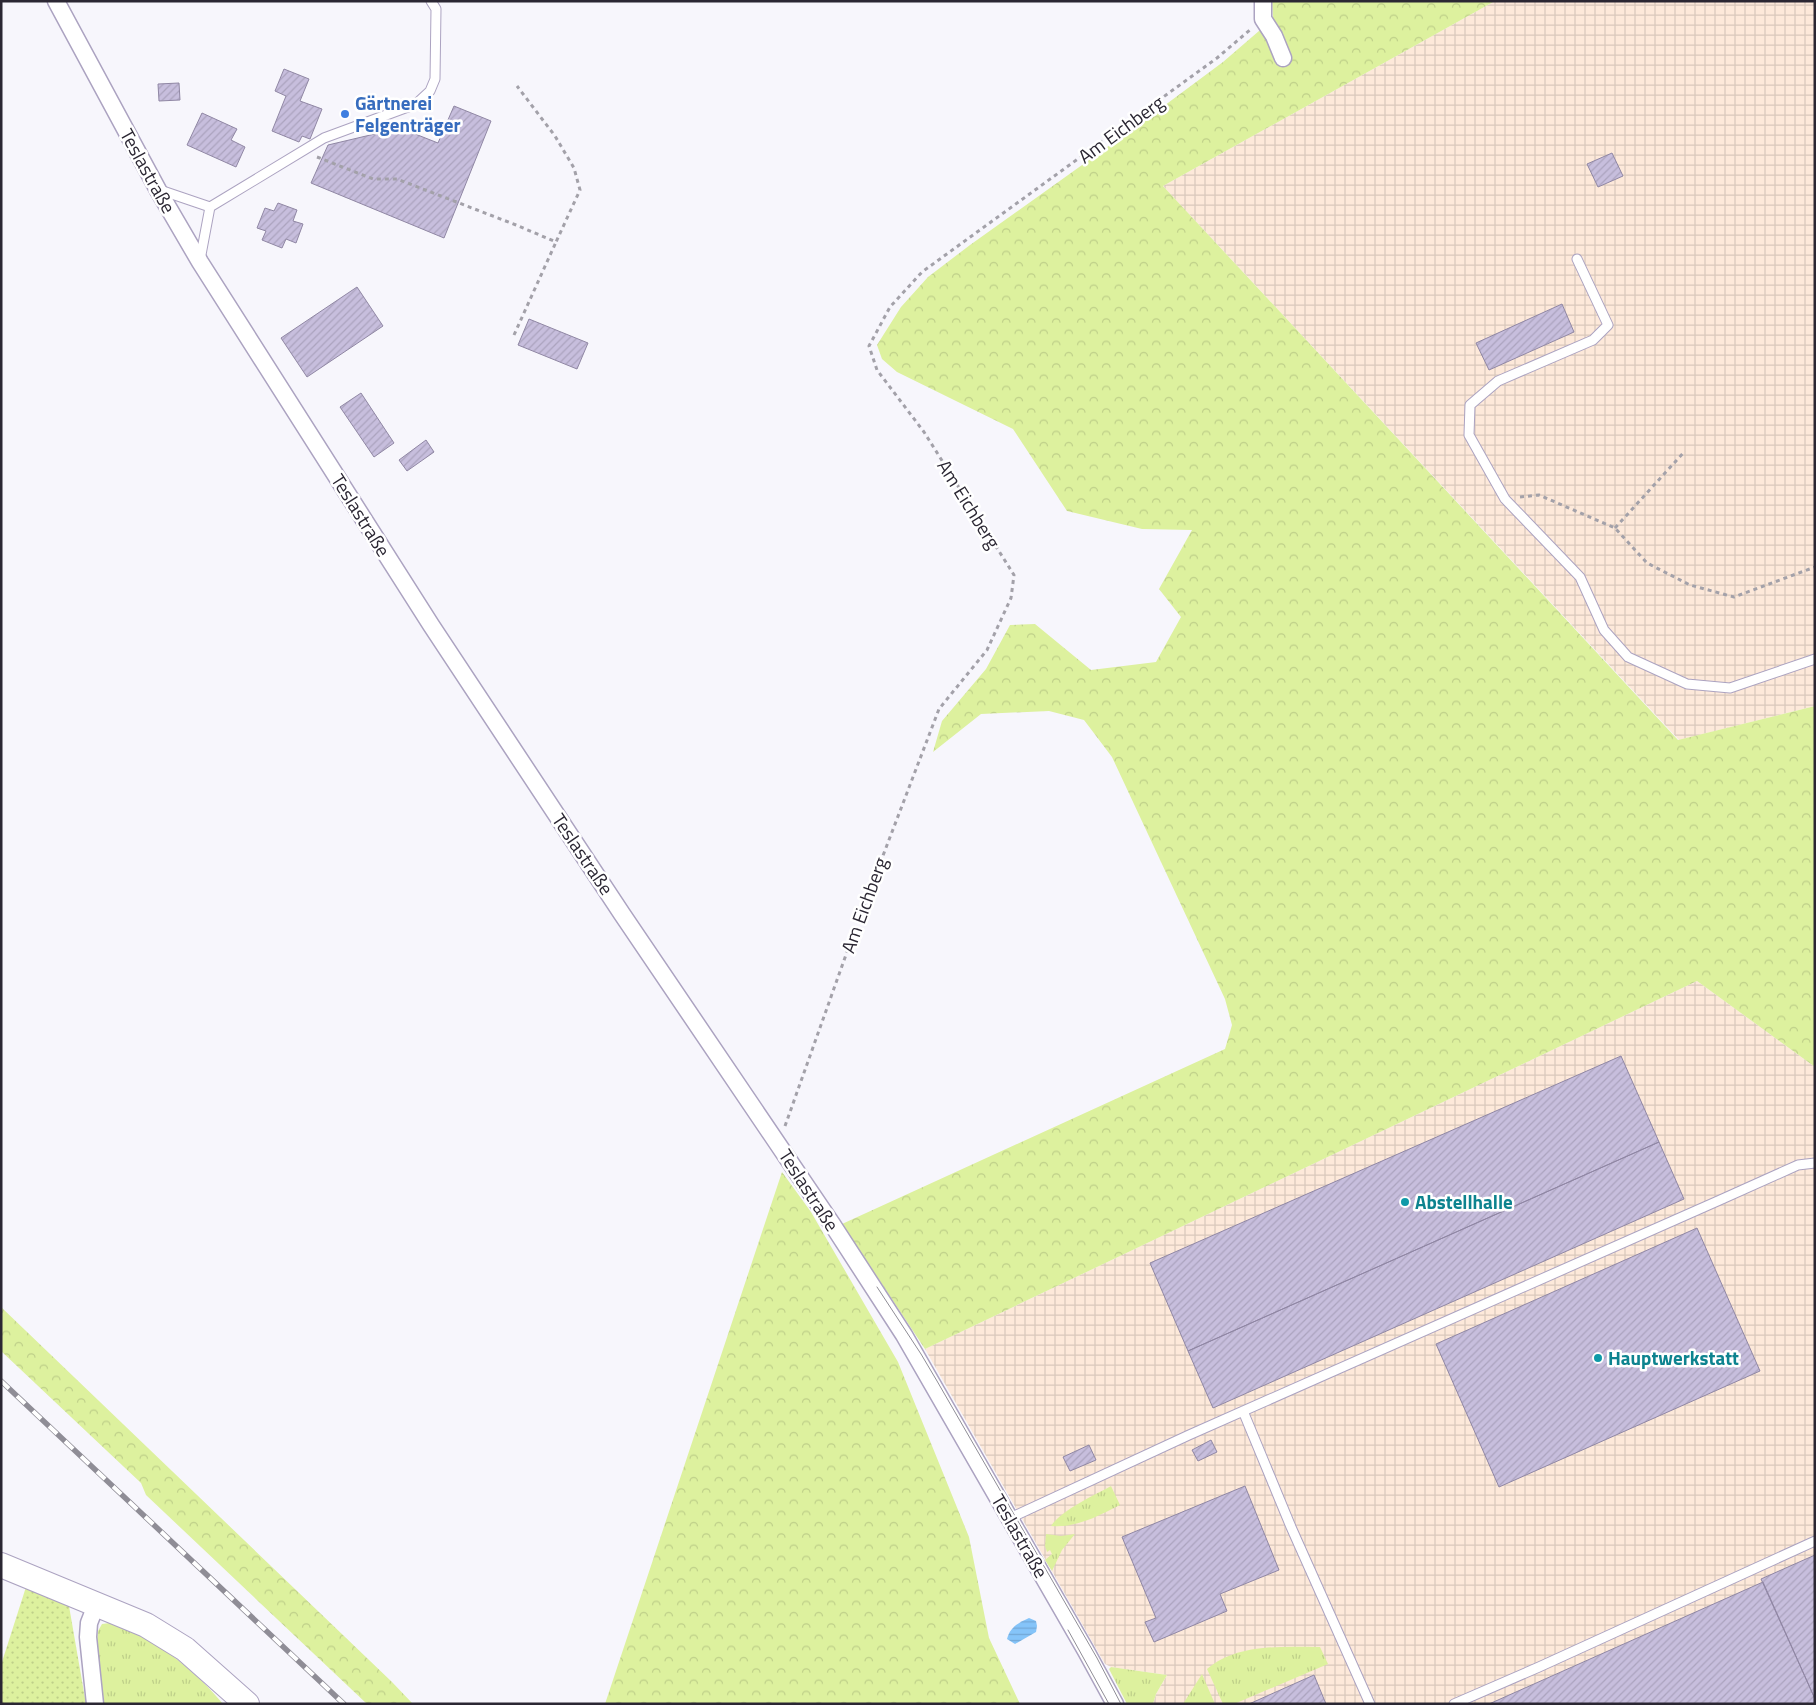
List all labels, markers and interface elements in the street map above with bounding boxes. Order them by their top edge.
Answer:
street label: Am Eichberg [1072,87,1170,170]
place label: Gärtnerei Felgenträger [355,88,461,139]
marker: Gärtnerei Felgenträger [339,108,351,120]
street label: Teslastraße [113,123,184,218]
street label: Am Eichberg [931,454,1008,554]
street label: Teslastraße [325,468,398,562]
street label: Teslastraße [545,807,621,900]
street label: Am Eichberg [833,853,894,957]
street label: Teslastraße [772,1143,847,1236]
place label: Abstellhalle [1415,1187,1513,1216]
marker: Abstellhalle [1399,1196,1411,1208]
place label: Hauptwerkstatt [1608,1343,1739,1372]
marker: Hauptwerkstatt [1592,1352,1604,1364]
street label: Teslastraße [985,1488,1056,1583]

